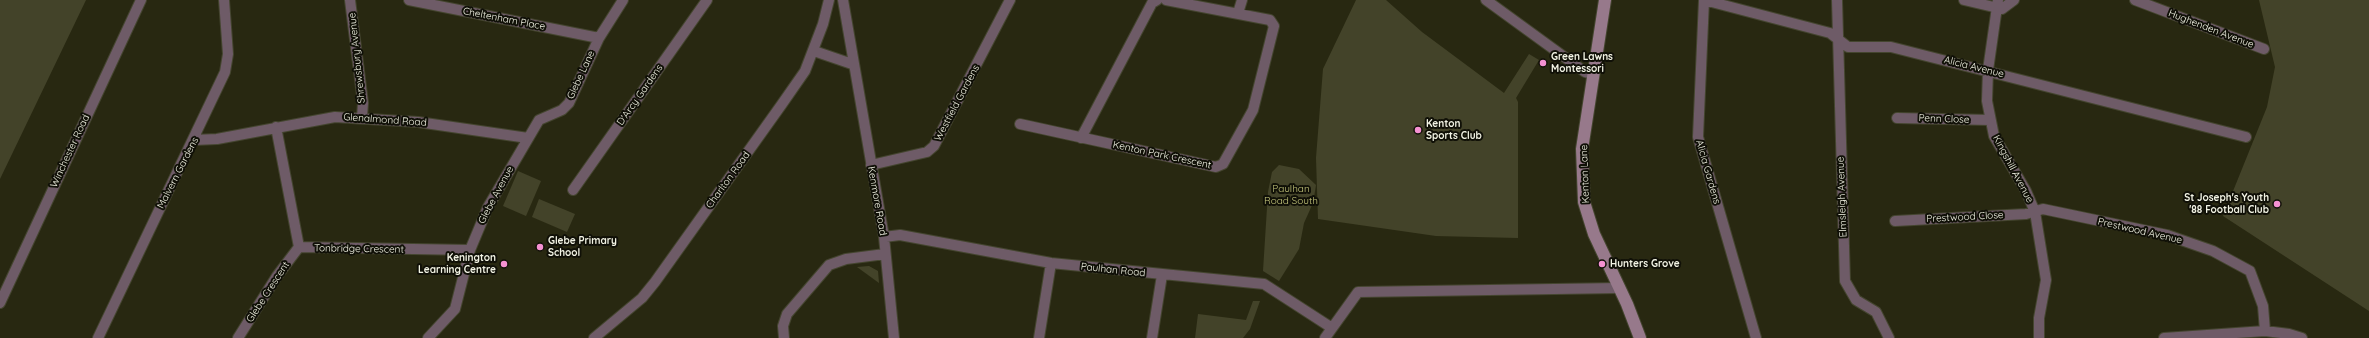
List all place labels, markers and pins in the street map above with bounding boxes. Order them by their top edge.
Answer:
place label: Green Lawns Montessori [1551,51,1613,74]
marker: Green Lawns Montessori [1538,58,1548,68]
place label: Kenton Sports Club [1426,118,1482,142]
marker: Kenton Sports Club [1413,125,1423,135]
place label: St Joseph's Youth '88 Football Club [2184,192,2269,216]
marker: St Joseph's Youth '88 Football Club [2272,199,2282,209]
place label: Glebe Primary School [548,235,617,258]
marker: Glebe Primary School [535,242,545,252]
place label: Kenington Learning Centre [418,252,496,276]
place label: Hunters Grove [1610,258,1680,270]
marker: Kenington Learning Centre [499,259,509,269]
marker: Hunters Grove [1597,259,1607,269]

